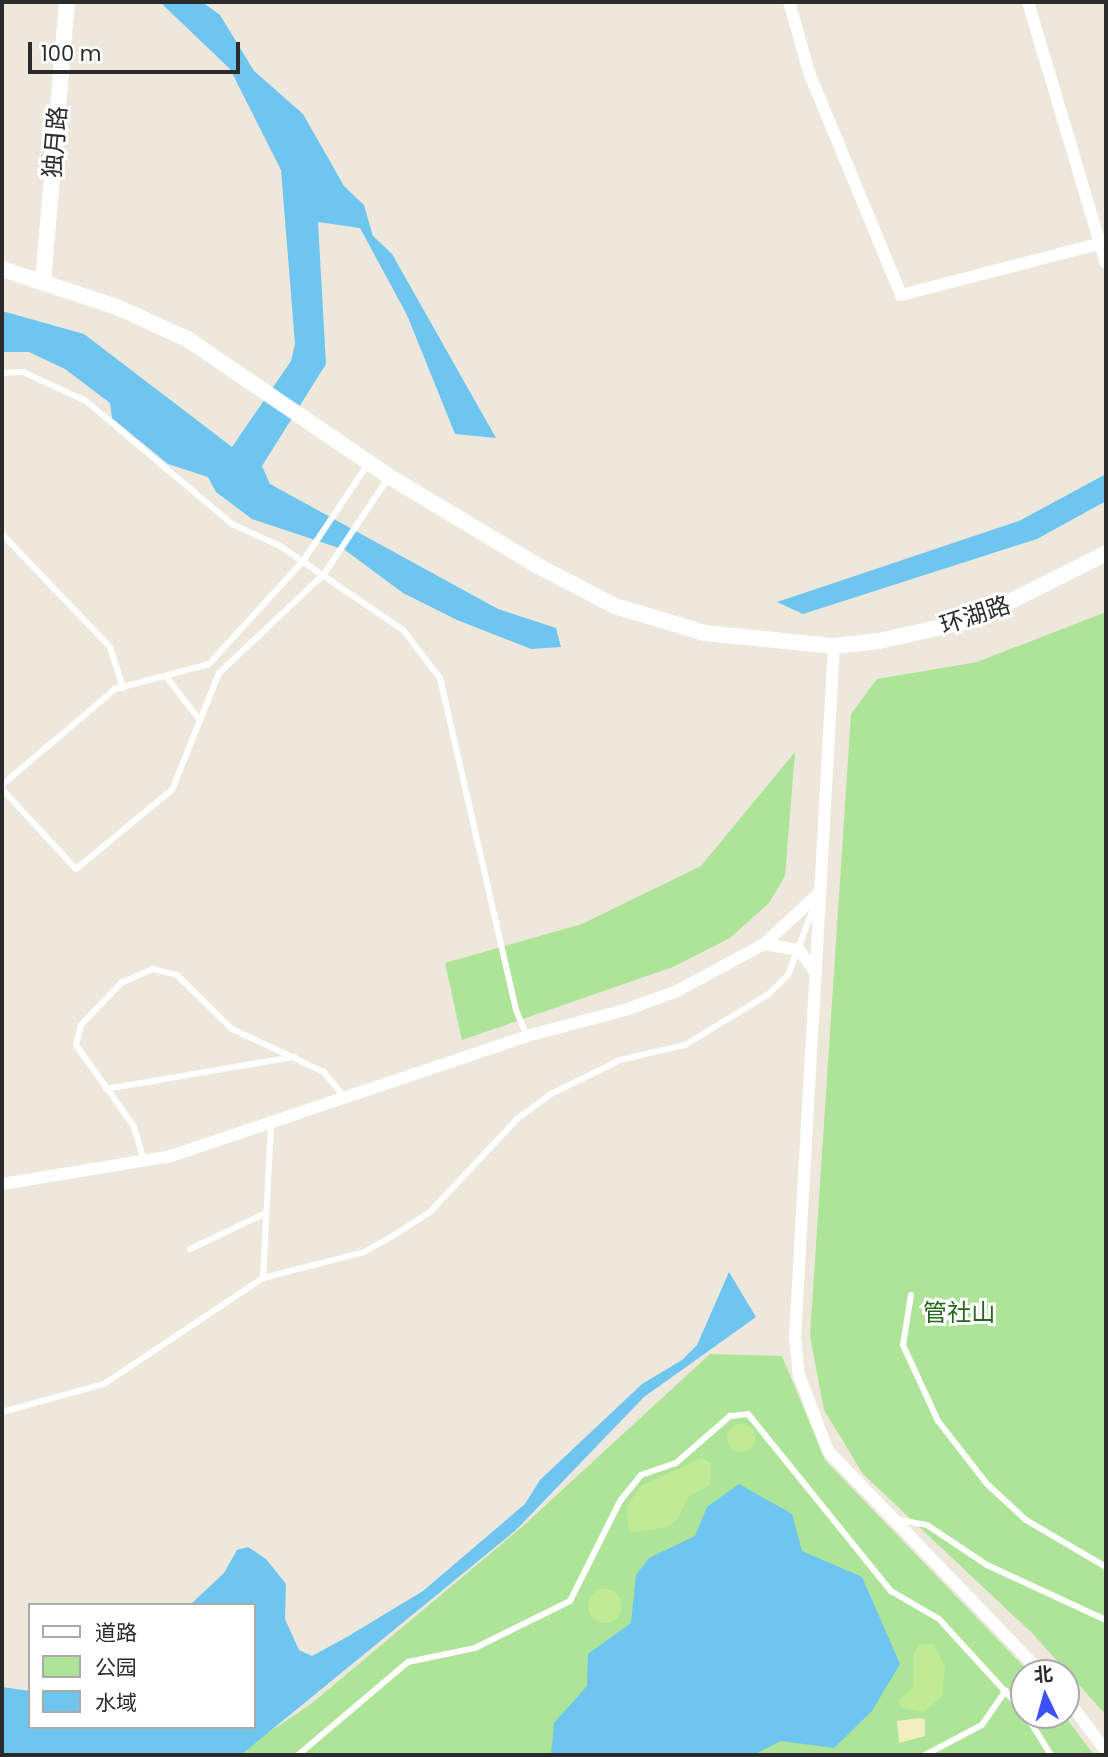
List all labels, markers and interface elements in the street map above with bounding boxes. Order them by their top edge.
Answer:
scale bar [32,28,243,72]
text: 100 m [41,39,101,68]
street label: 独月路 [38,105,72,179]
street label: 环湖路 [936,590,1014,640]
park label: 管社山 [923,1299,995,1327]
legend [28,1603,256,1729]
text: 道路 [95,1618,137,1647]
text: 公园 [95,1653,137,1682]
north arrow [1010,1659,1080,1729]
text: 北 [1033,1660,1054,1689]
text: 水域 [95,1688,137,1717]

